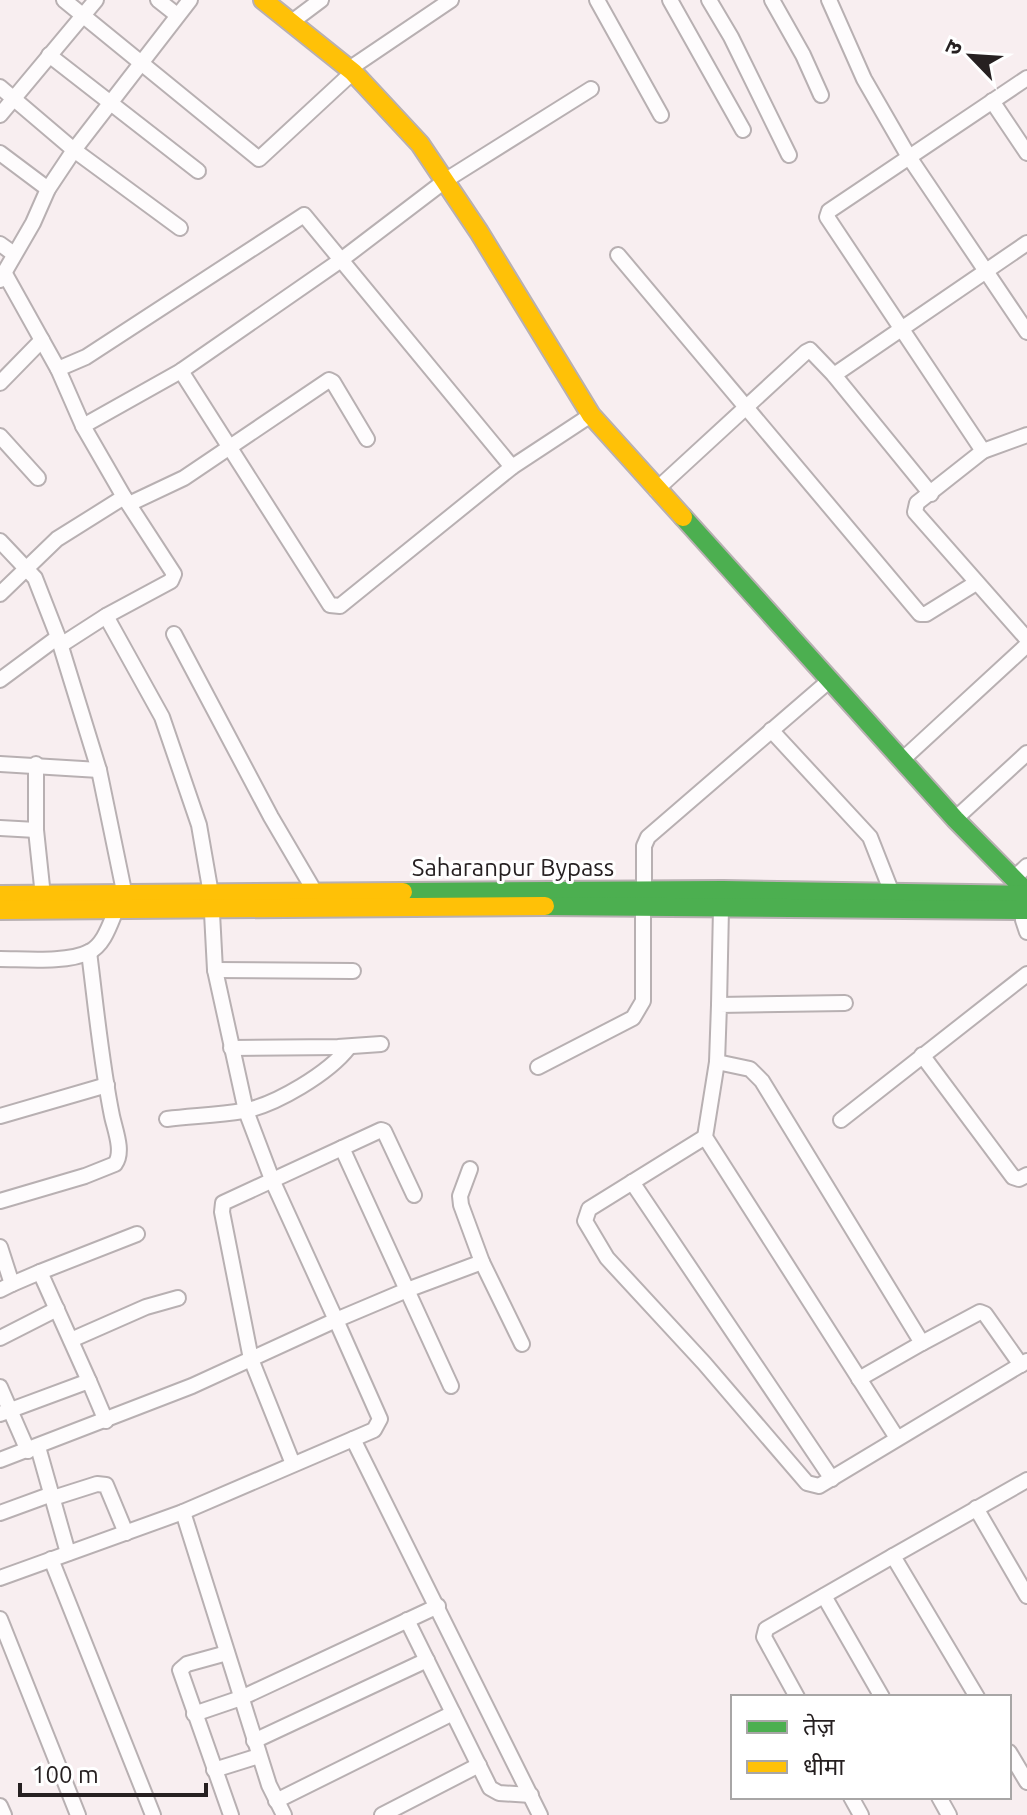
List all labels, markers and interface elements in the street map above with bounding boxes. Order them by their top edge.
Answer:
north arrow [931,16,1011,96]
text: उ [938,35,967,58]
street label: Saharanpur Bypass [412,854,614,881]
legend [731,1695,1011,1799]
text: तेज़ [803,1713,836,1740]
scale bar [20,1747,206,1797]
text: धीमा [803,1753,845,1780]
text: 100 m [32,1761,99,1788]

